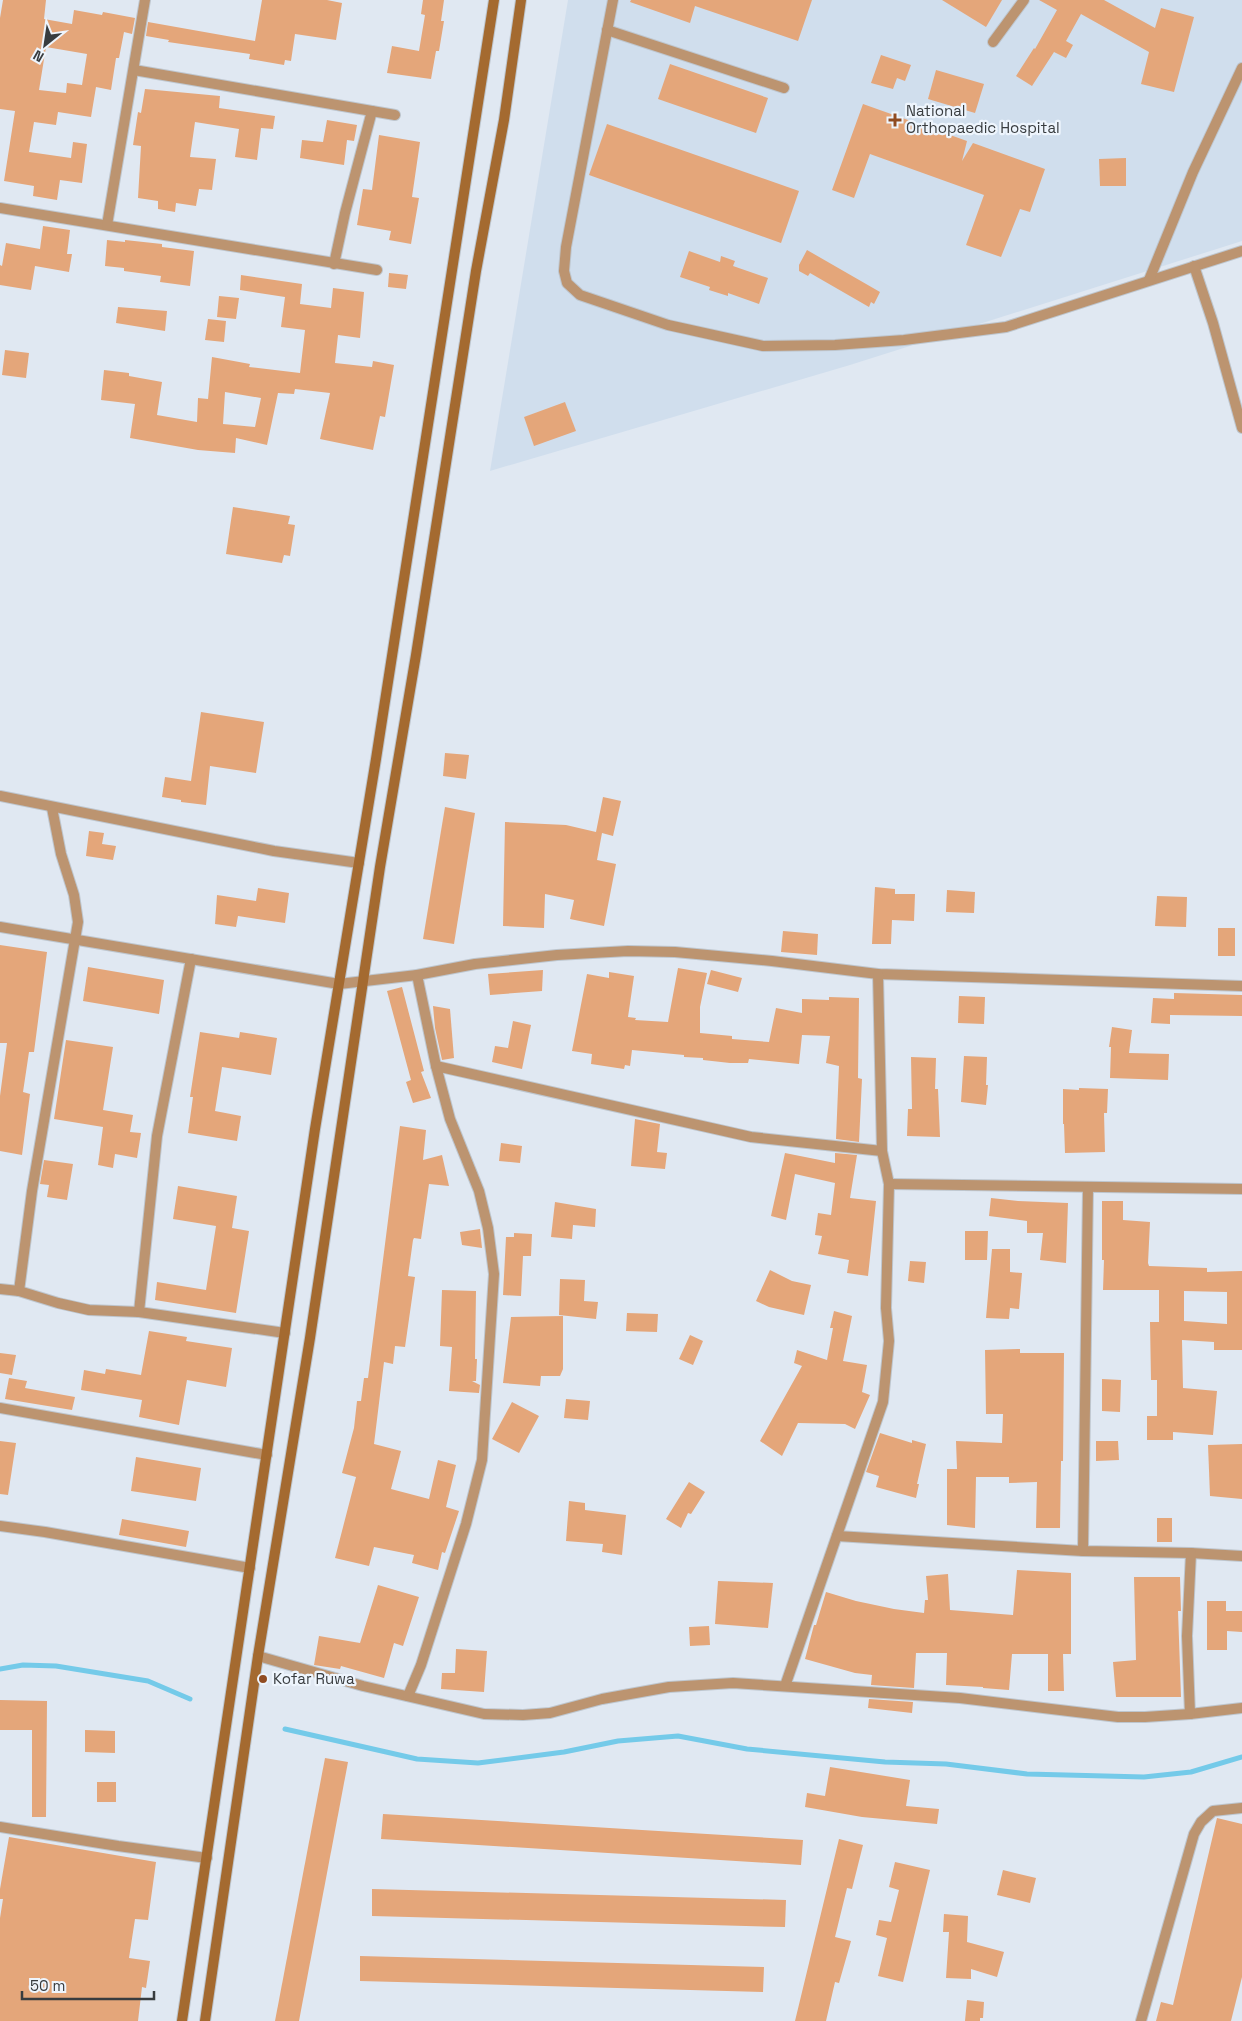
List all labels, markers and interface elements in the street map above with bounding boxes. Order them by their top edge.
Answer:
north arrow [20,20,70,70]
text: N [30,46,47,66]
place label: National Orthopaedic Hospital [906,101,1060,137]
marker: National Orthopaedic Hospital [888,113,902,127]
place label: Kofar Ruwa [273,1669,355,1688]
marker: Kofar Ruwa [257,1673,269,1685]
scale bar [22,1968,155,2000]
text: 50 m [30,1976,65,1995]

